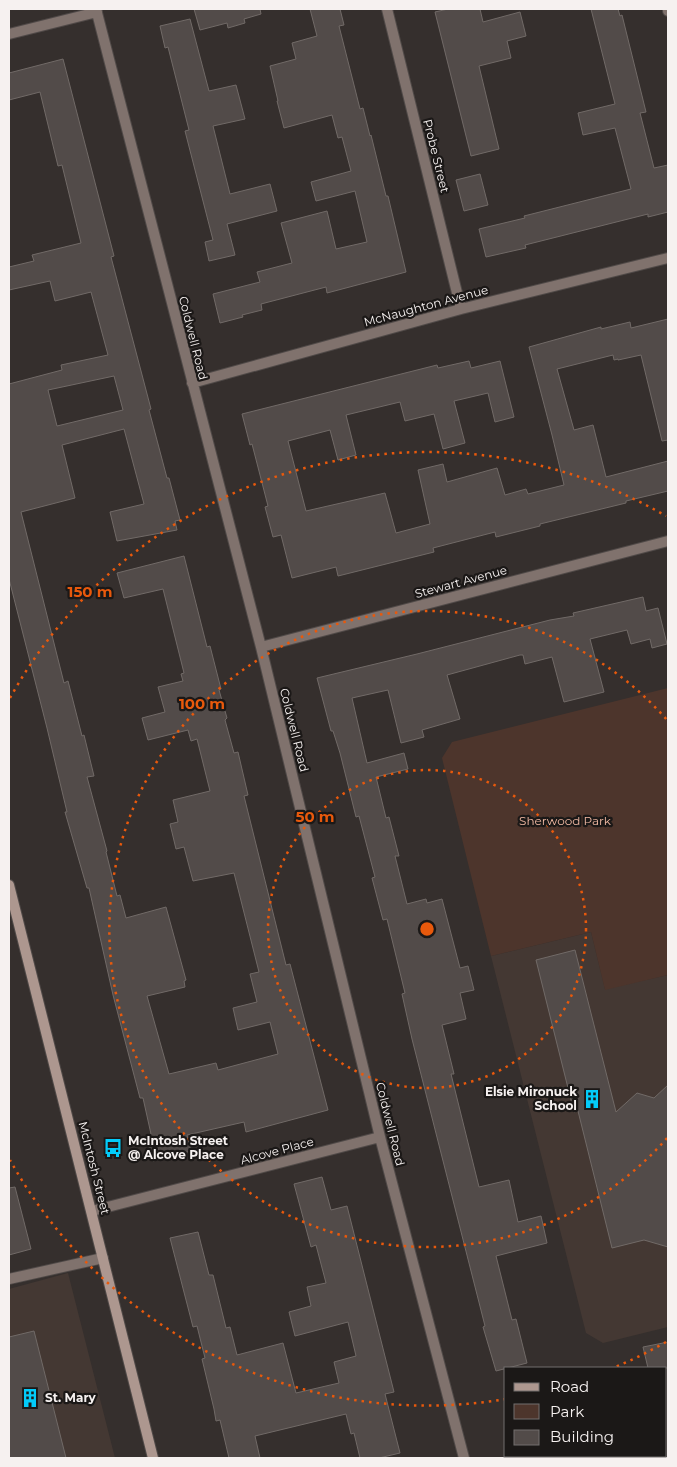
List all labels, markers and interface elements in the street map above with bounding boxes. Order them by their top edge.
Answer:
street label: Probe Street [420,118,453,194]
street label: McNaughton Avenue [362,282,490,329]
street label: Coldwell Road [176,294,211,381]
street label: Stewart Avenue [413,562,509,601]
text: 150 m [68,582,112,601]
street label: Coldwell Road [277,686,312,773]
text: 100 m [179,694,225,713]
text: 50 m [295,807,335,826]
park label: Sherwood Park [519,813,612,828]
centre of rings [418,920,436,938]
street label: Coldwell Road [373,1080,408,1167]
place label: Elsie Mironuck School [485,1084,577,1113]
building icon: Elsie Mironuck School [581,1088,603,1110]
street label: McIntosh Street [76,1120,113,1216]
place label: McIntosh Street @ Alcove Place [128,1133,229,1162]
street label: Alcove Place [239,1134,315,1168]
bus stop icon: McIntosh Street @ Alcove Place [102,1137,124,1159]
legend [504,1367,667,1457]
text: Road [550,1377,589,1396]
building icon: St. Mary [19,1387,41,1409]
place label: St. Mary [45,1390,97,1405]
text: Park [550,1402,584,1421]
text: Building [550,1427,614,1446]

